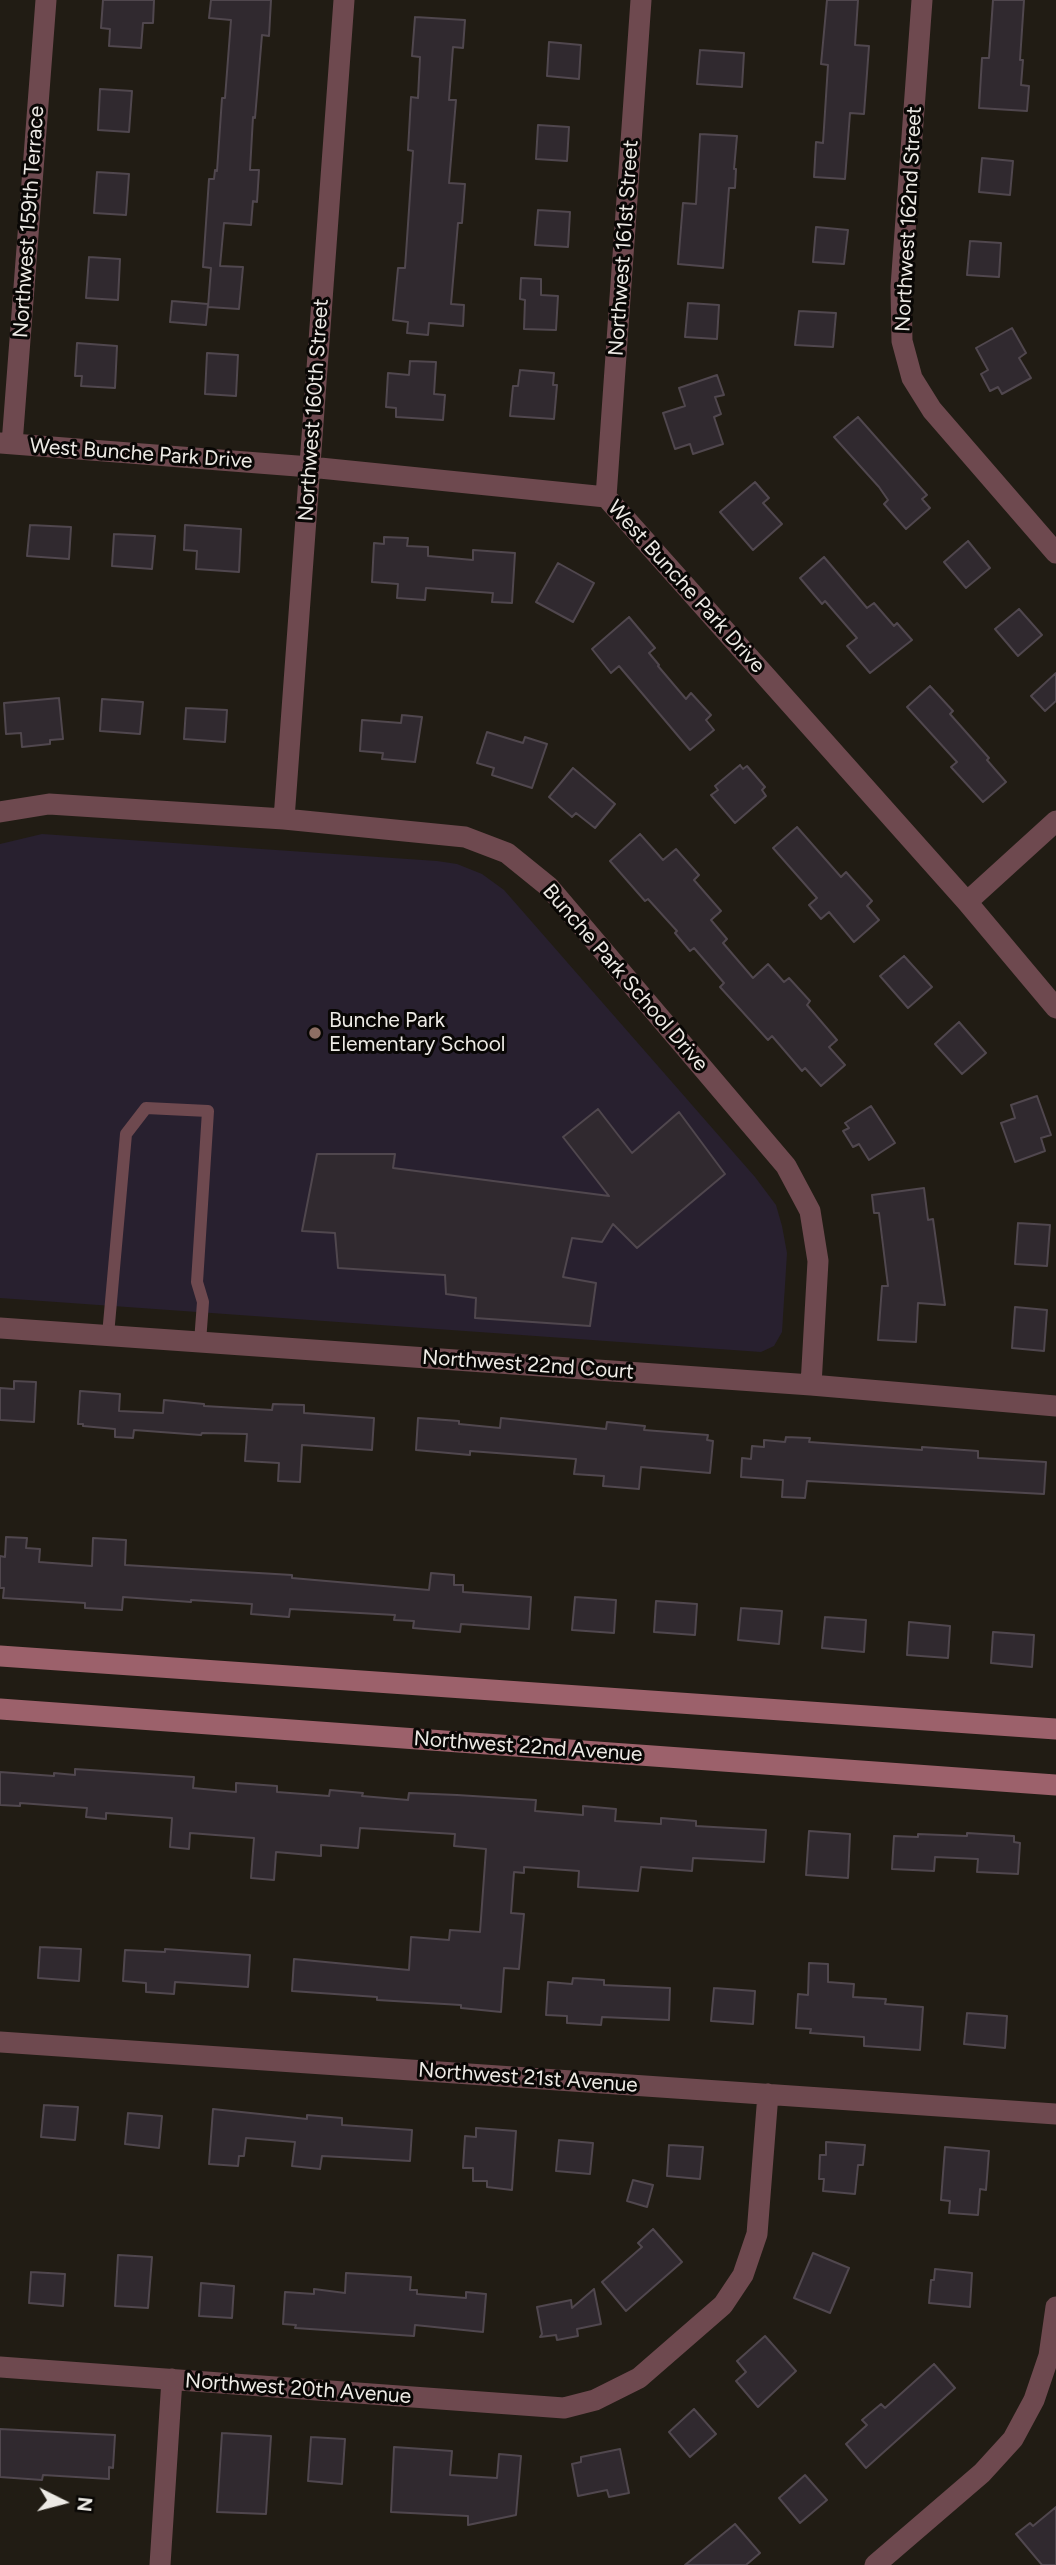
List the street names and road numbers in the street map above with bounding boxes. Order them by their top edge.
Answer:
street label: Northwest 159th Terrace [8,105,50,339]
street label: Northwest 162nd Street [891,106,927,332]
street label: Northwest 161st Street [604,139,644,357]
street label: Northwest 160th Street [294,298,334,522]
street label: West Bunche Park Drive [29,434,253,474]
street label: West Bunche Park Drive [602,496,770,678]
street label: Bunche Park School Drive [537,879,713,1077]
street label: Northwest 22nd Court [421,1345,635,1385]
street label: Northwest 22nd Avenue [413,1726,643,1768]
street label: Northwest 21st Avenue [417,2058,639,2098]
street label: Northwest 20th Avenue [184,2369,412,2409]

